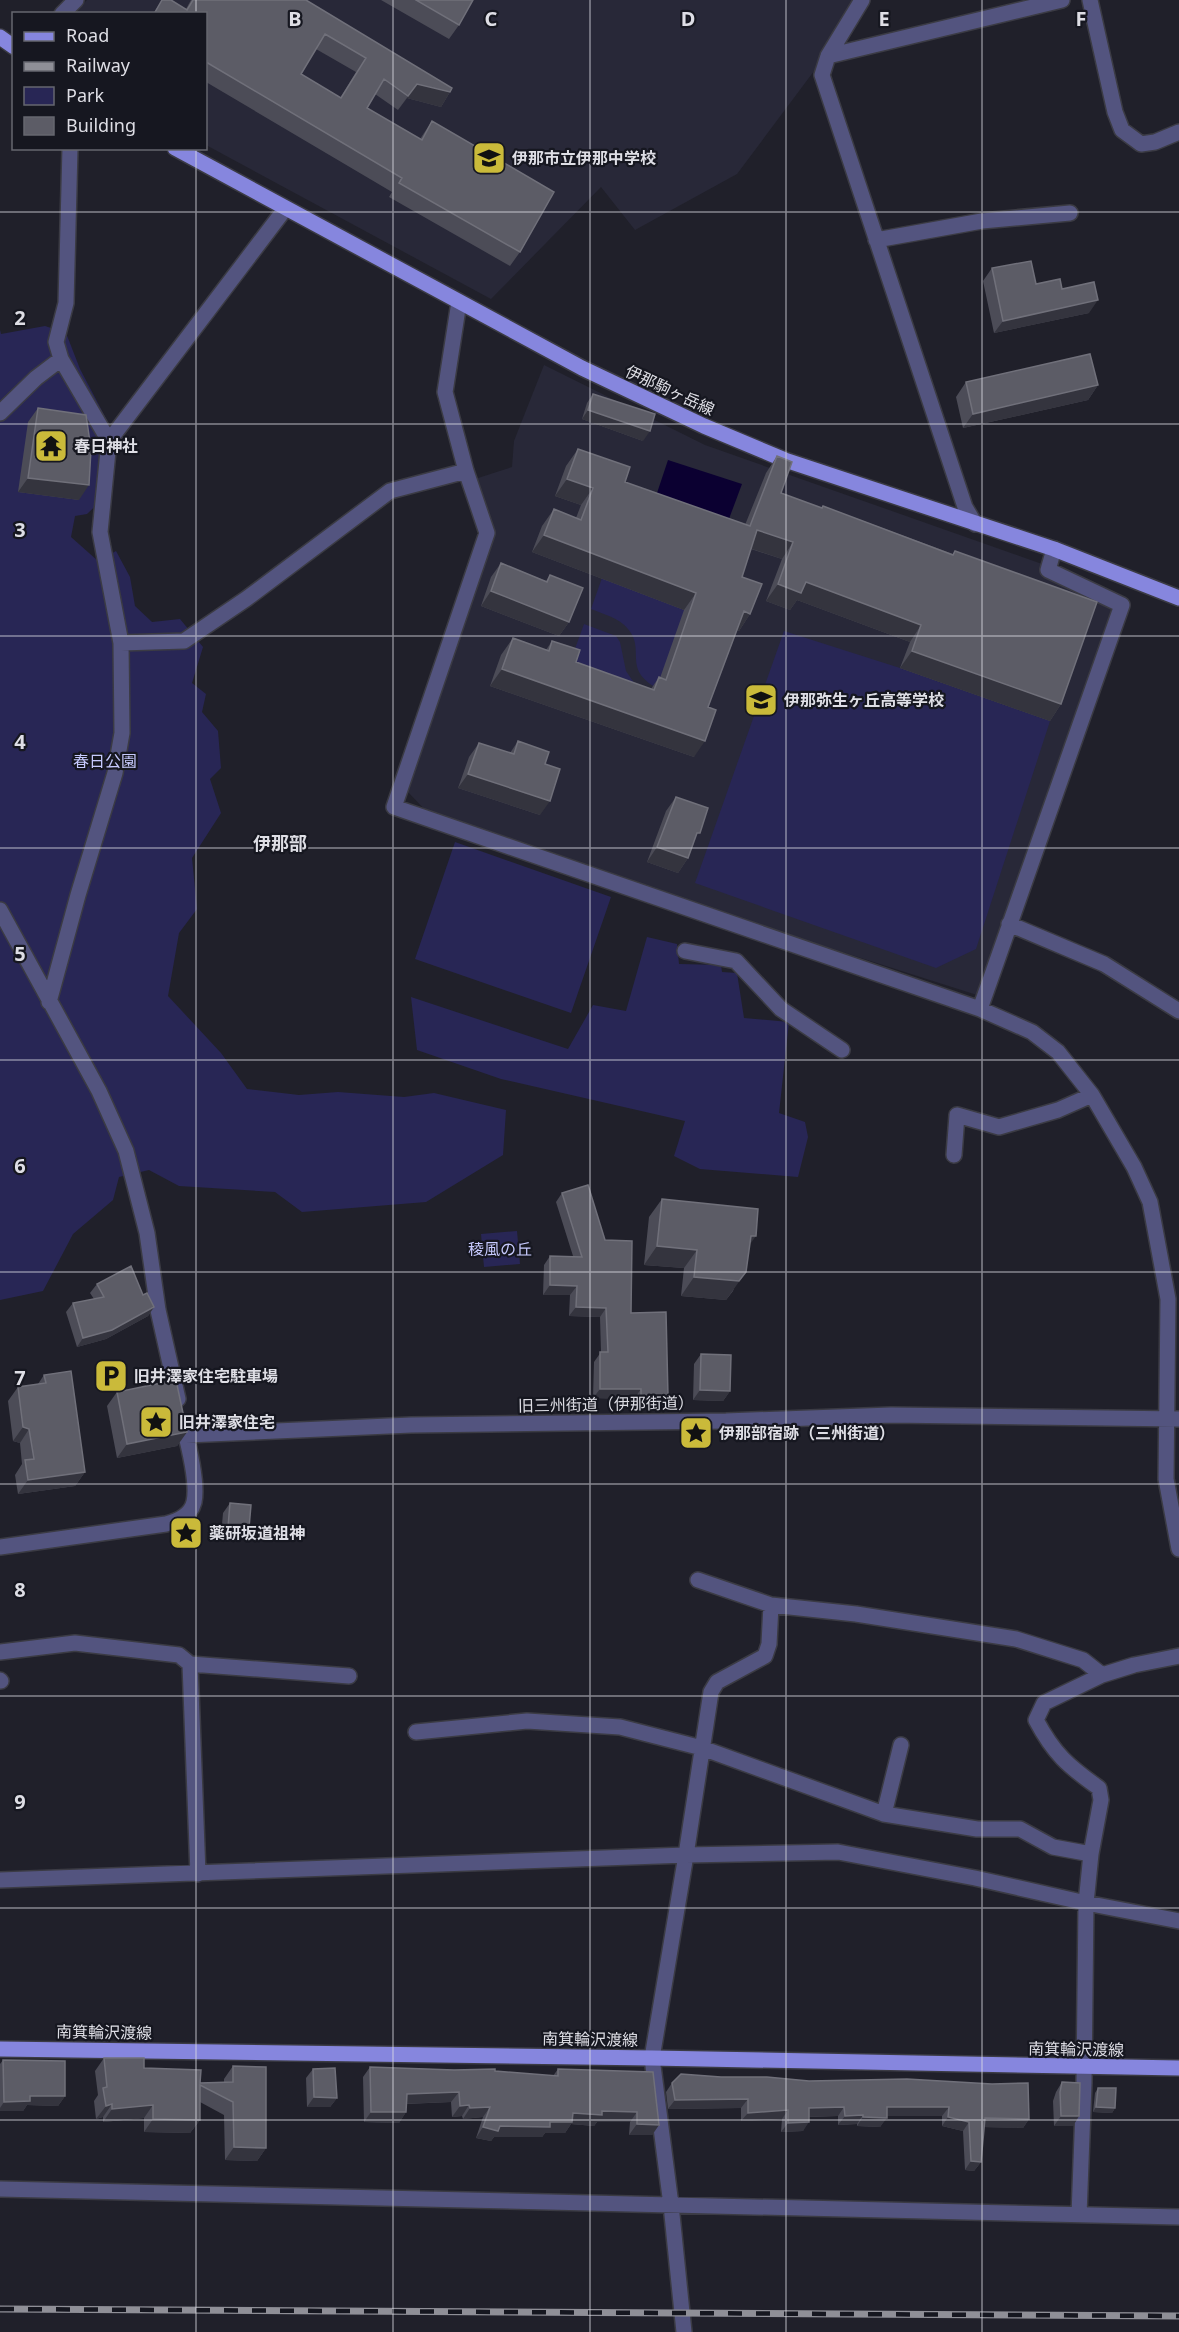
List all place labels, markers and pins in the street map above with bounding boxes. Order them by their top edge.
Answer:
school or university icon: 伊那市立伊那中学校 [471,140,507,176]
place label: 伊那市立伊那中学校 [511,147,656,169]
temple icon: 春日神社 [33,428,69,464]
place label: 春日神社 [74,435,138,457]
school or university icon: 伊那弥生ヶ丘高等学校 [743,682,779,718]
place label: 伊那弥生ヶ丘高等学校 [783,689,944,711]
parking icon: 旧井澤家住宅駐車場 [93,1358,129,1394]
place label: 旧井澤家住宅駐車場 [134,1365,278,1387]
place icon: 旧井澤家住宅 [138,1404,174,1440]
place label: 旧井澤家住宅 [179,1411,275,1433]
place icon: 伊那部宿跡（三州街道） [678,1415,714,1451]
place label: 伊那部宿跡（三州街道） [718,1422,895,1444]
place icon: 薬研坂道祖神 [168,1515,204,1551]
place label: 薬研坂道祖神 [209,1522,305,1544]

